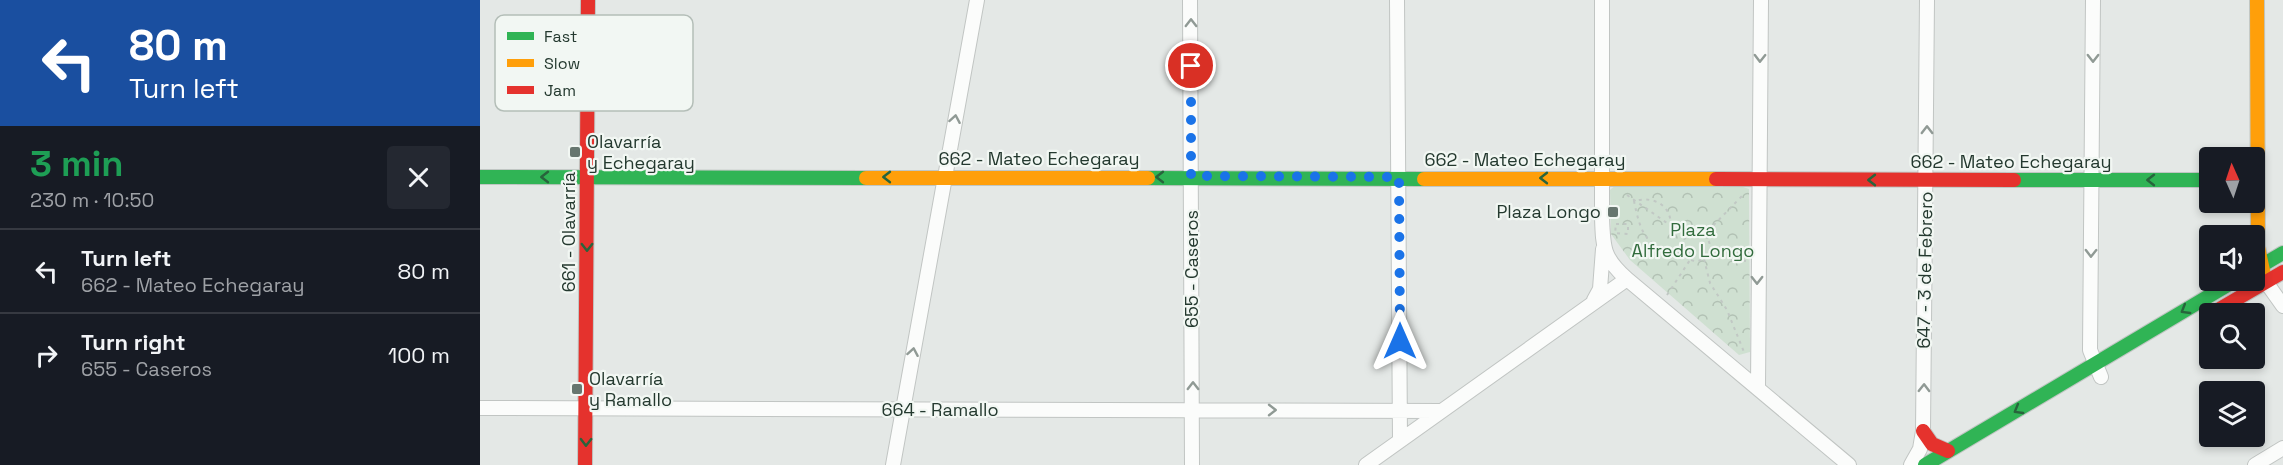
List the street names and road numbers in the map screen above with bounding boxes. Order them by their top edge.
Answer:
street label: 662 - Mateo Echegaray [938,147,1140,170]
street label: 662 - Mateo Echegaray [1424,148,1626,171]
street label: 662 - Mateo Echegaray [1910,150,2112,173]
street label: 661 - Olavarría [557,172,580,292]
street label: 647 - 3 de Febrero [1912,191,1937,349]
street label: 655 - Caseros [1180,210,1203,328]
street label: 664 - Ramallo [881,398,999,421]

